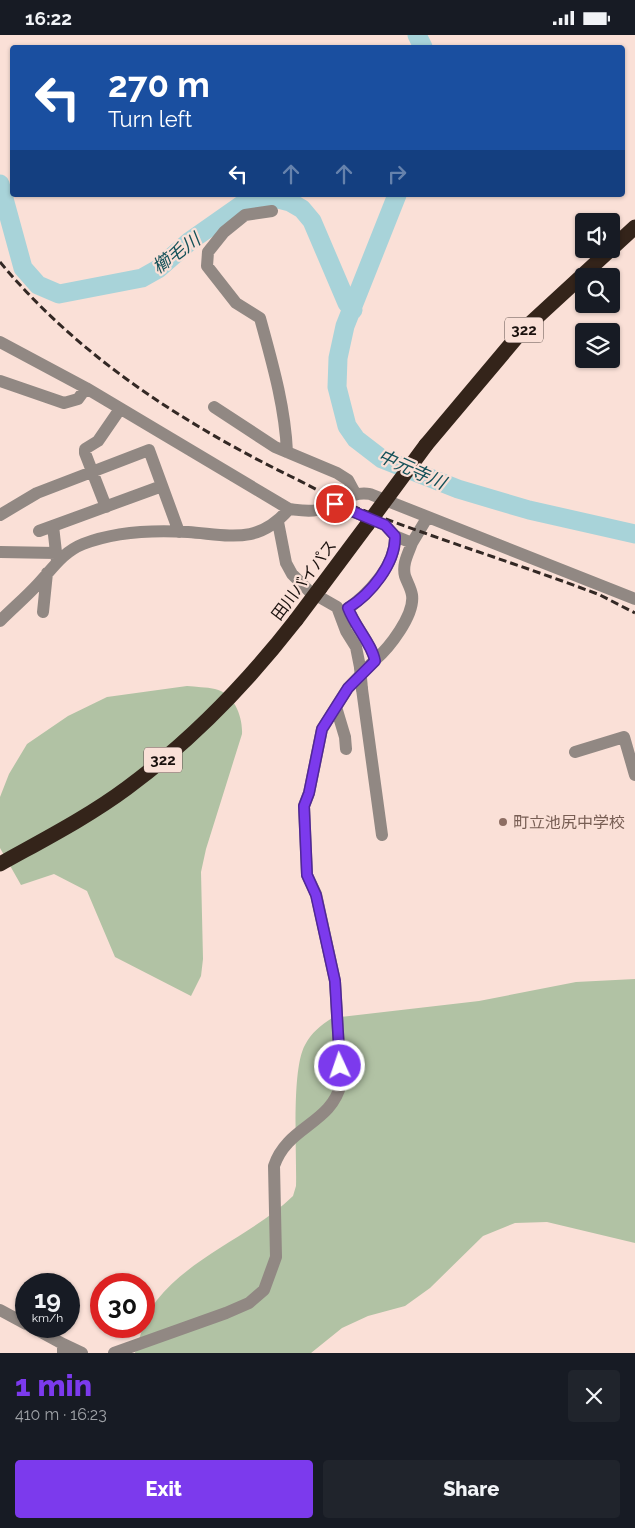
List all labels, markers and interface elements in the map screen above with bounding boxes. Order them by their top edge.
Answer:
text: 16:22 [25,7,72,29]
text: 270 m [108,64,210,105]
icon: left [25,65,90,130]
text: Turn left [108,106,192,132]
icon: left [224,160,252,188]
icon: ahead [277,160,305,188]
icon: ahead [330,160,358,188]
icon: right [383,160,411,188]
map controls [575,213,620,368]
button: sound [575,213,620,258]
water label: 櫛毛川 [148,227,206,277]
button: search [575,268,620,313]
road number: 322 [505,317,543,343]
button: layers [575,323,620,368]
water label: 中元寺川 [375,445,451,494]
pin [314,483,356,525]
icon: arrive [321,490,349,518]
street label: 田川バイパス [268,536,340,624]
road number: 322 [144,747,182,773]
place label: 町立池尻中学校 [513,813,625,832]
marker: 町立池尻中学校 [497,816,509,828]
position arrow [313,1039,365,1091]
speed limit sign: 30 [90,1273,155,1338]
text: 19 [34,1284,61,1314]
text: km/h [32,1311,63,1325]
text: 1 min [15,1368,92,1403]
button: close [568,1370,620,1422]
text: 410 m · 16:23 [15,1405,107,1424]
button: Exit [15,1460,313,1518]
button: Share [323,1460,620,1518]

